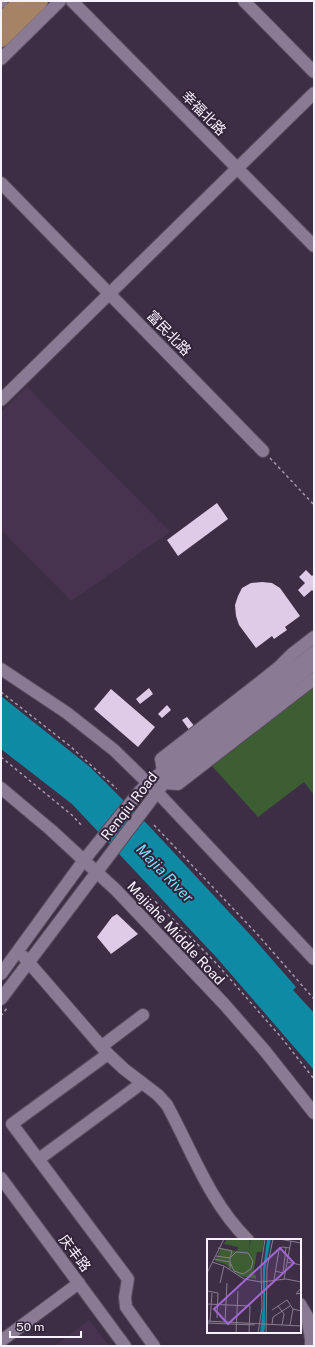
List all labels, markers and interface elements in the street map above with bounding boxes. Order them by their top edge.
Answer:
street label: 幸福北路 [179,88,229,138]
street label: 富民北路 [144,307,194,359]
street label: Renqiu Road [98,769,160,843]
water label: Majia River [133,840,197,906]
street label: Majiahe Middle Road [124,878,228,988]
street label: 庆丰路 [56,1231,94,1275]
inset map [207,1239,301,1333]
scale bar [10,1313,81,1339]
text: 50 m [16,1320,44,1334]

